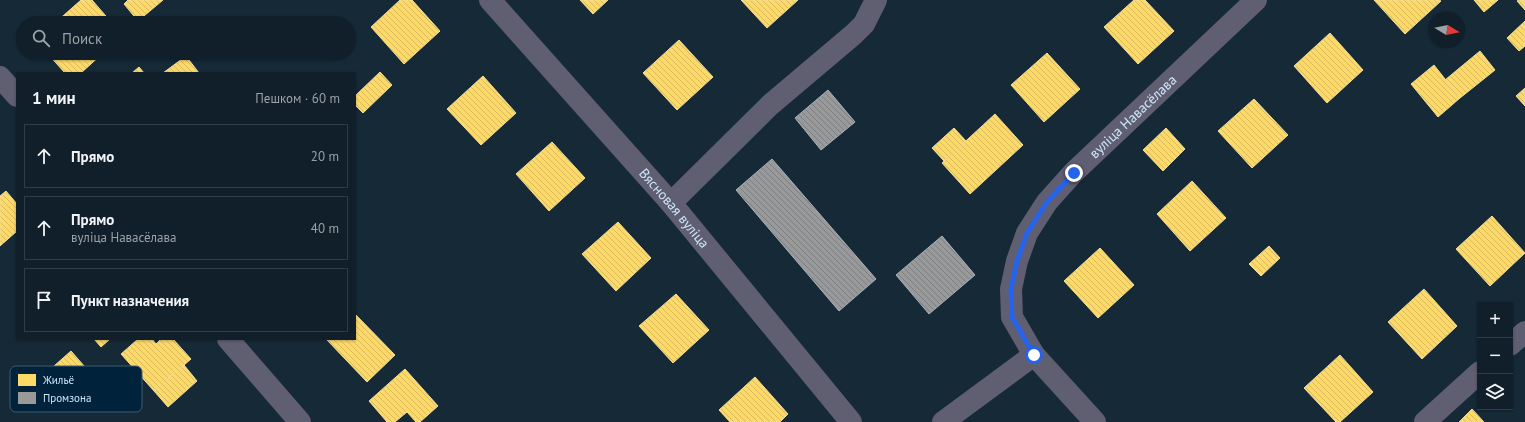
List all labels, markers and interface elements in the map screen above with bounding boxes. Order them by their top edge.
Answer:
north arrow [1429,12,1465,48]
search box [16,16,356,60]
icon: search [30,27,52,49]
text: Поиск [62,29,102,48]
street label: вуліца Навасёлава [1085,71,1180,162]
text: 1 мин [32,87,76,109]
text: Пешком · 60 m [255,90,340,107]
icon: ahead [33,145,55,167]
text: Прямо [71,147,114,166]
text: 20 m [311,148,339,165]
street label: Вясновая вуліца [635,164,713,252]
route end [1065,164,1083,182]
text: Прямо [71,210,114,229]
icon: ahead [33,217,55,239]
text: 40 m [311,220,339,237]
text: вуліца Навасёлава [71,229,176,246]
icon: arrive [33,289,55,311]
text: Пункт назначения [71,291,189,310]
map controls [1477,302,1513,410]
button: + [1477,302,1513,338]
button: − [1477,338,1513,374]
route start [1025,346,1043,364]
legend [10,366,142,412]
text: Жильё [42,373,74,387]
button: layers [1477,374,1513,410]
text: Промзона [43,391,91,405]

